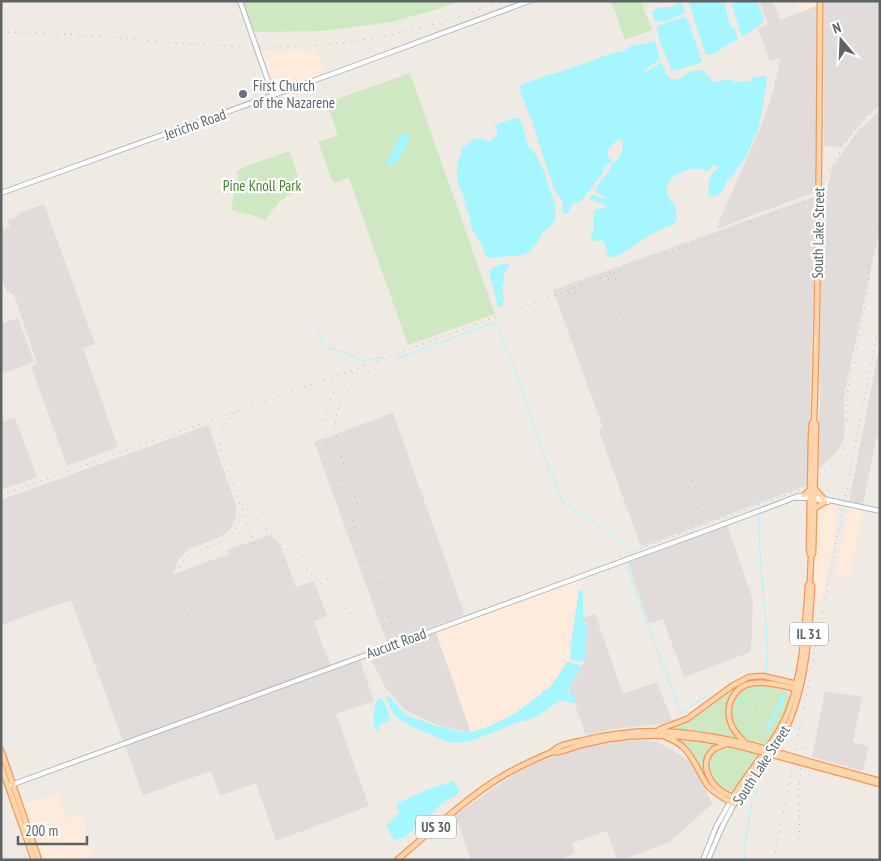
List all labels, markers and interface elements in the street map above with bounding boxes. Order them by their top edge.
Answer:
north arrow [816,15,866,65]
text: N [830,18,843,37]
place label: First Church of the Nazarene [253,76,335,112]
marker: First Church of the Nazarene [237,88,249,100]
street label: Jericho Road [161,104,228,144]
park label: Pine Knoll Park [223,176,301,195]
street label: South Lake Street [808,187,828,279]
road number: IL 31 [790,622,828,646]
street label: Aucutt Road [363,623,429,663]
street label: South Lake Street [728,721,794,809]
scale bar [18,814,86,846]
road number: US 30 [416,816,456,839]
text: 200 m [25,821,58,840]

